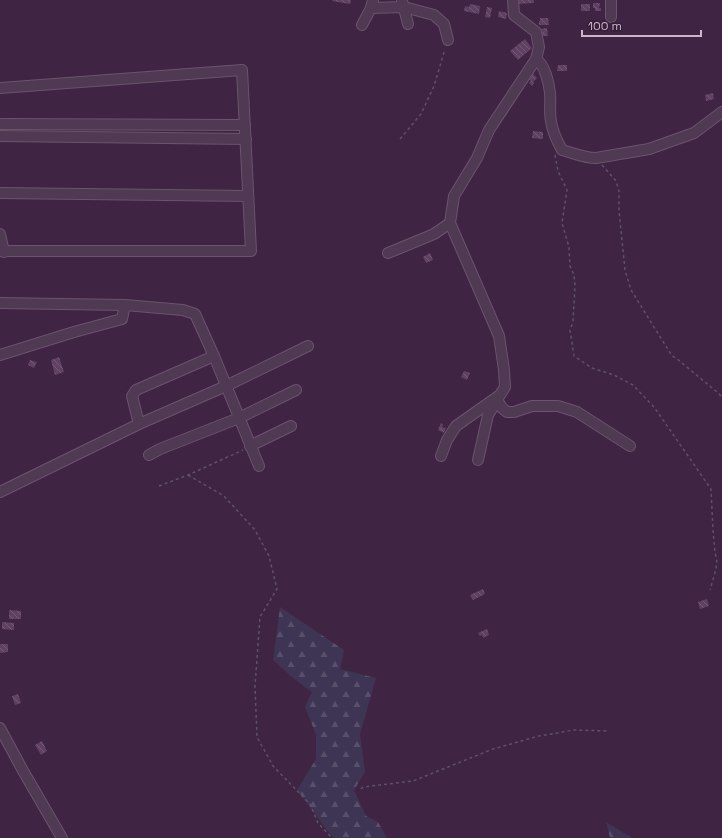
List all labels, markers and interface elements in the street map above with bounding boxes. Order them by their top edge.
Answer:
scale bar [582,12,701,38]
text: 100 m [588,18,622,34]

